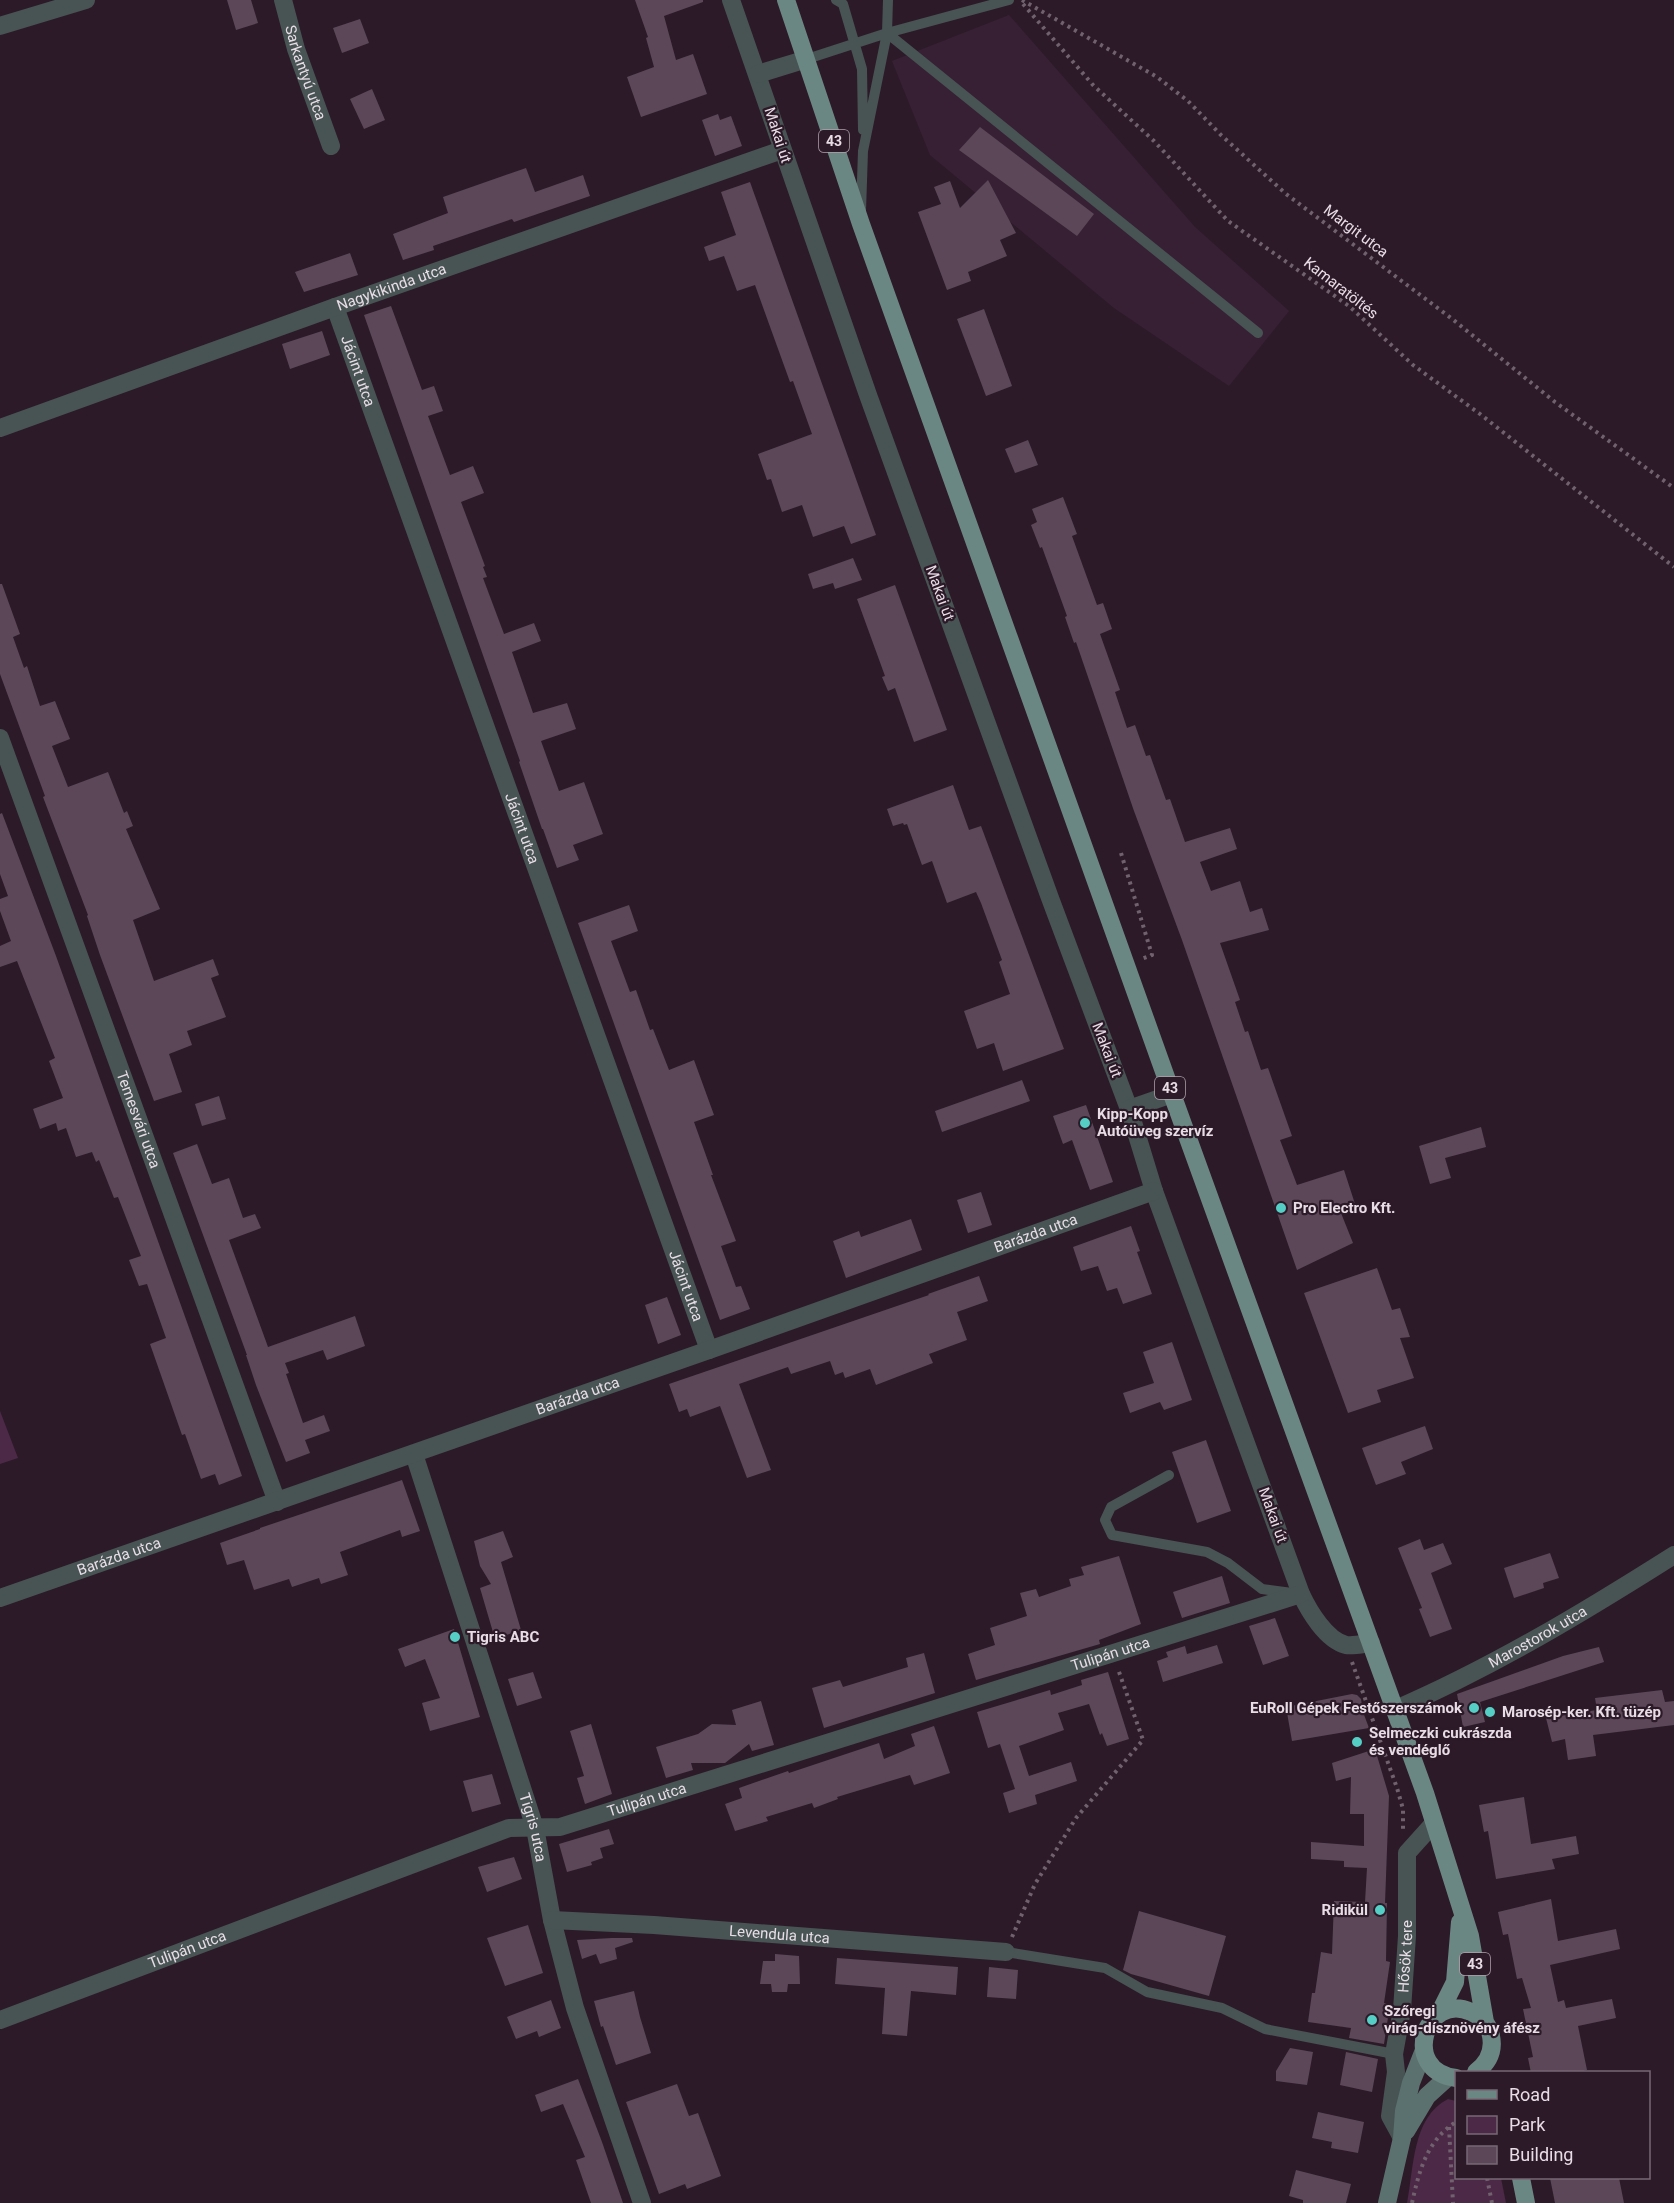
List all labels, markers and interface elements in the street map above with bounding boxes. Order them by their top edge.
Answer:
street label: Sarkantyú utca [281,23,330,123]
street label: Makai út [761,105,795,165]
road number: 43 [819,130,849,152]
street label: Margit utca [1320,201,1392,261]
street label: Kamaratöltés [1300,253,1382,323]
street label: Nagykikinda utca [334,260,449,315]
street label: Jácint utca [337,333,379,409]
street label: Makai út [922,563,958,623]
street label: Jácint utca [501,791,543,866]
street label: Makai út [1088,1020,1126,1080]
street label: Temesvári utca [113,1069,164,1171]
road number: 43 [1155,1077,1185,1099]
place label: Kipp-Kopp Autóüveg szervíz [1097,1105,1214,1140]
marker: Kipp-Kopp Autóüveg szervíz [1078,1116,1092,1130]
place label: Pro Electro Kft. [1293,1199,1395,1217]
marker: Pro Electro Kft. [1274,1201,1288,1215]
street label: Barázda utca [991,1210,1080,1256]
street label: Jácint utca [665,1248,707,1324]
street label: Barázda utca [533,1373,622,1419]
street label: Makai út [1255,1485,1291,1545]
street label: Barázda utca [75,1533,163,1579]
street label: Marostorok utca [1485,1602,1590,1672]
place label: Tigris ABC [467,1628,539,1646]
marker: Tigris ABC [448,1630,462,1644]
street label: Tulipán utca [1069,1633,1152,1675]
place label: EuRoll Gépek Festőszerszámok [1250,1699,1463,1717]
marker: EuRoll Gépek Festőszerszámok [1467,1701,1481,1715]
place label: Marosép-ker. Kft. tüzép [1502,1703,1661,1721]
marker: Marosép-ker. Kft. tüzép [1483,1705,1497,1719]
place label: Selmeczki cukrászda és vendéglő [1369,1724,1512,1759]
marker: Selmeczki cukrászda és vendéglő [1350,1735,1364,1749]
street label: Tulipán utca [605,1779,688,1821]
street label: Tigris utca [515,1791,550,1863]
place label: Ridikül [1322,1901,1368,1919]
marker: Ridikül [1373,1903,1387,1917]
street label: Hősök tere [1394,1920,1416,1993]
street label: Levendula utca [728,1922,831,1947]
street label: Tulipán utca [146,1927,229,1972]
road number: 43 [1460,1953,1490,1975]
place label: Szőregi virág-dísznövény áfész [1384,2002,1540,2037]
marker: Szőregi virág-dísznövény áfész [1365,2013,1379,2027]
legend [1455,2071,1650,2179]
text: Road [1509,2084,1550,2105]
text: Park [1509,2114,1546,2135]
text: Building [1509,2144,1573,2165]

